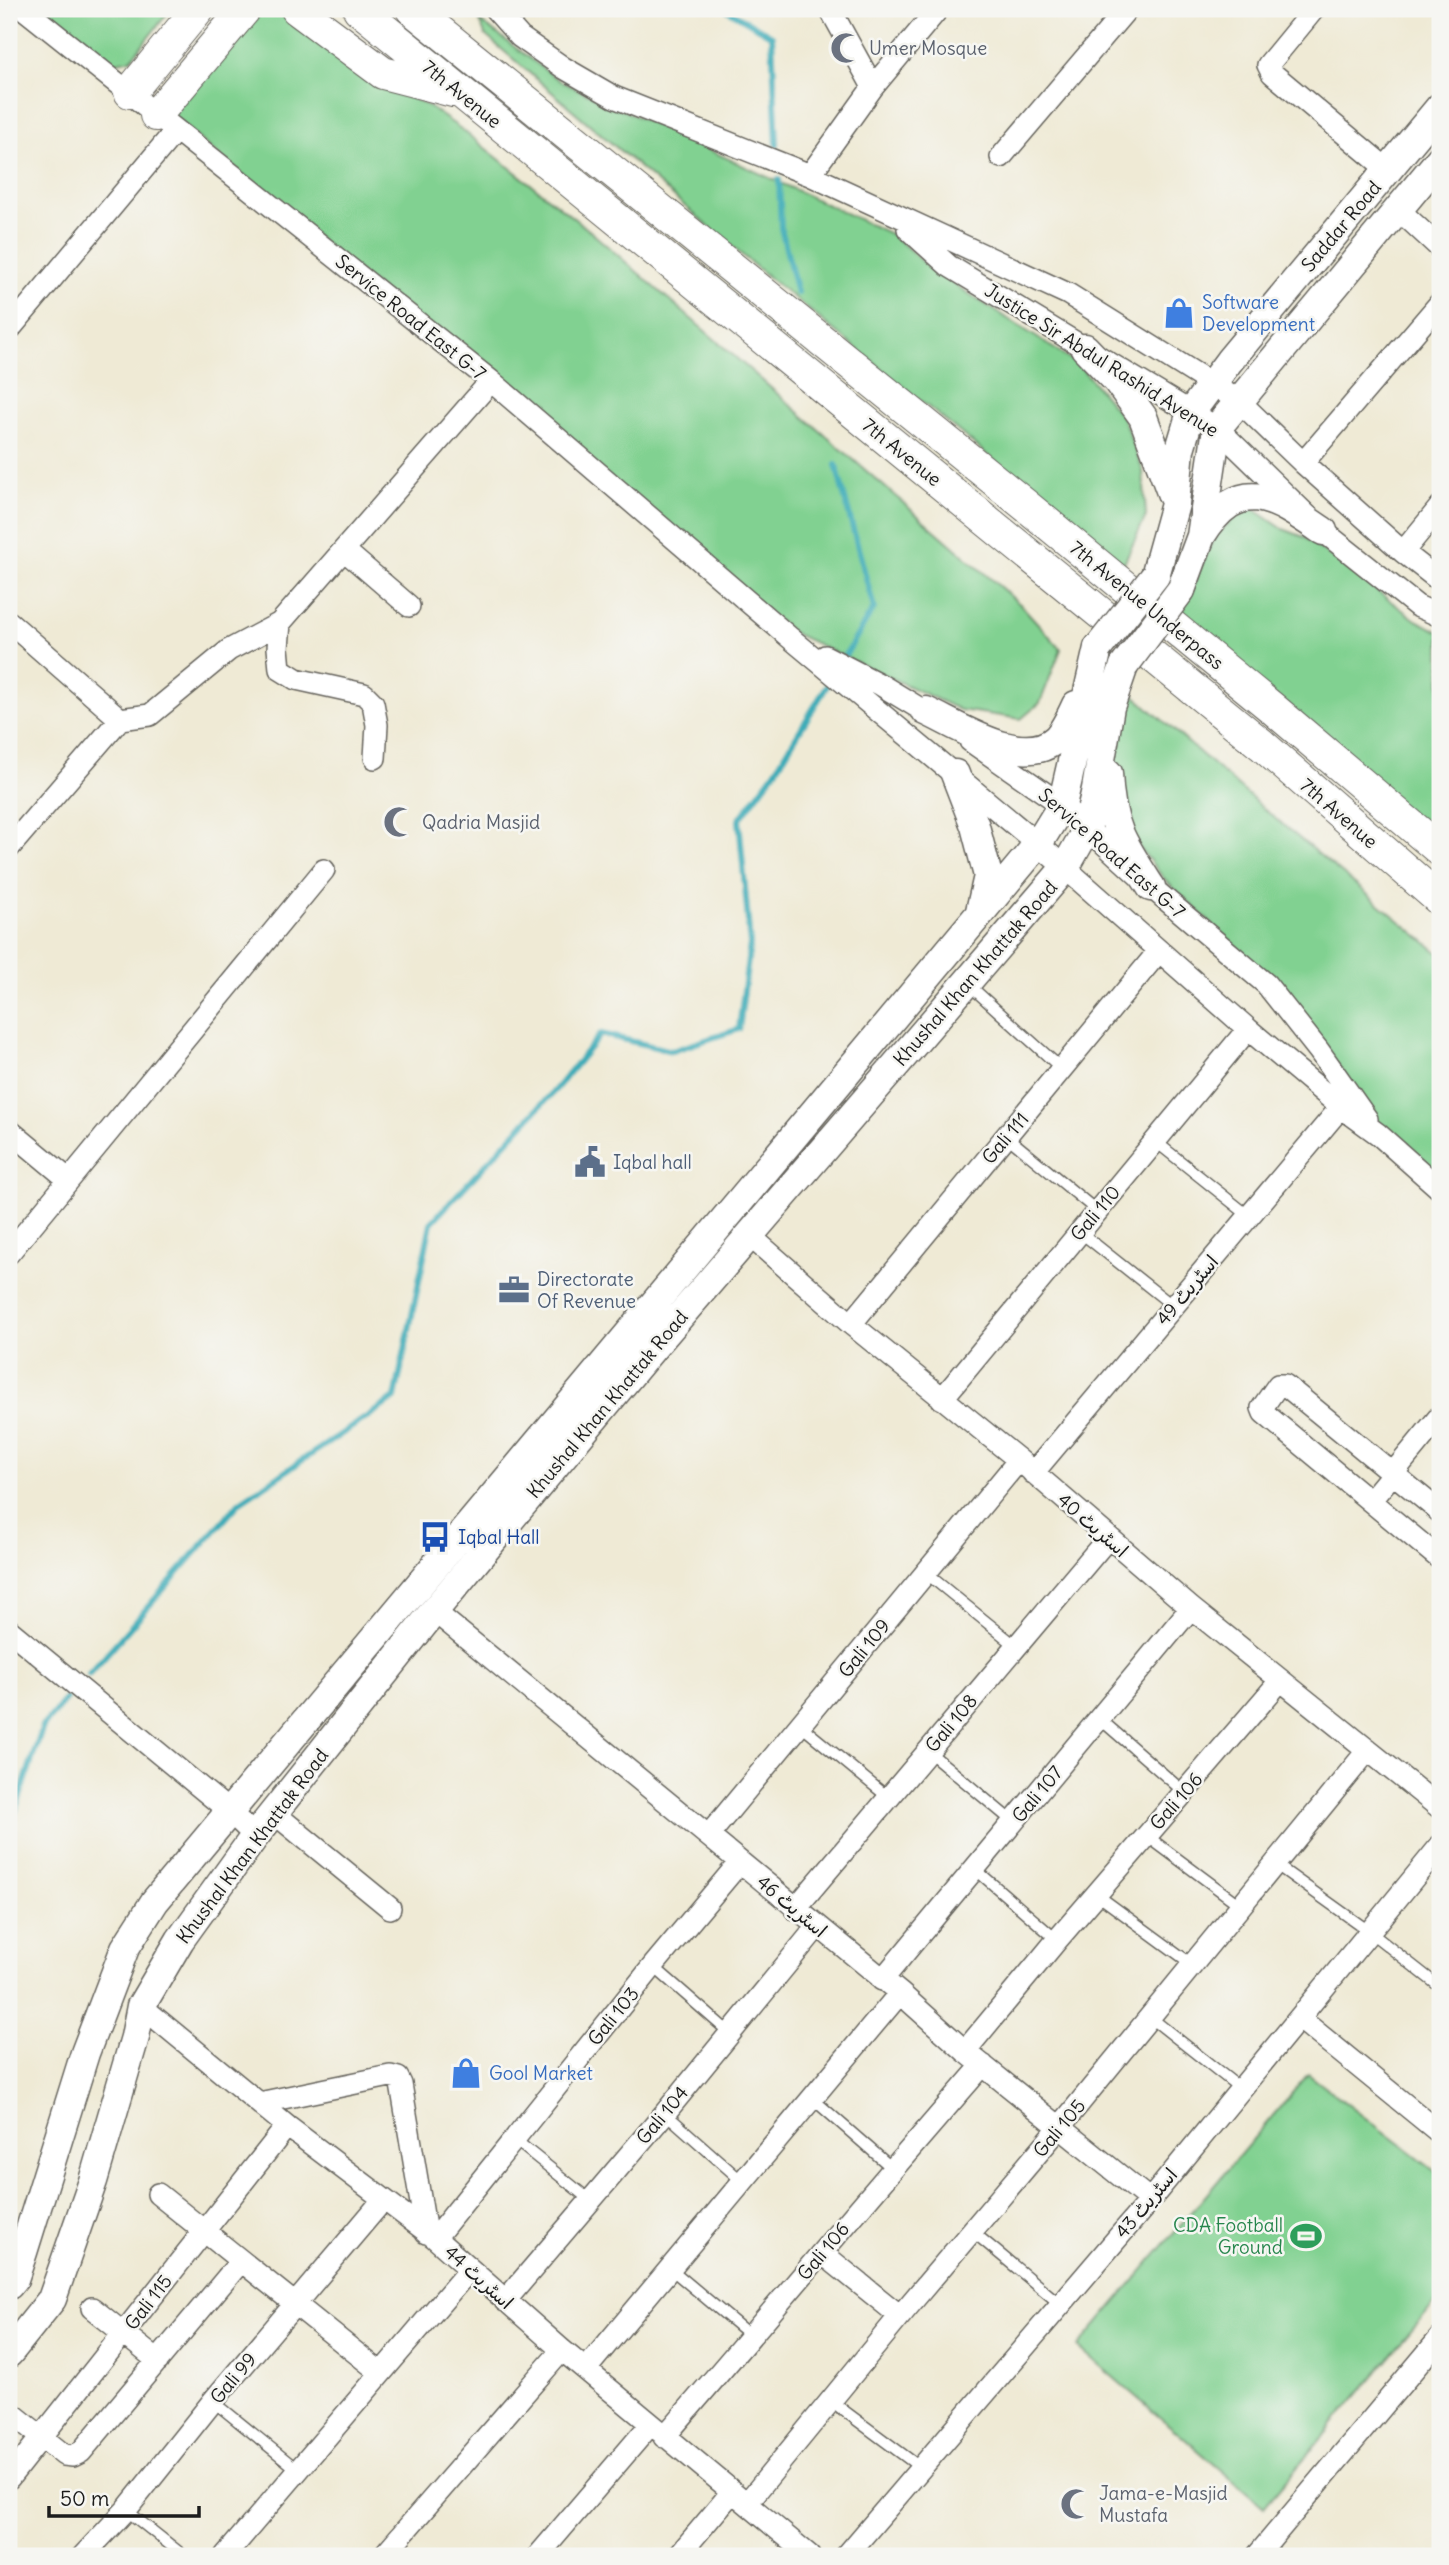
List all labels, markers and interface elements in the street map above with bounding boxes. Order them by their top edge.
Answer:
mosque icon: Umer Mosque [829,31,863,65]
place label: Umer Mosque [869,36,987,60]
street label: 7th Avenue [418,55,506,133]
street label: Saddar Road [1296,176,1386,276]
street label: Service Road East G-7 [331,249,491,385]
street label: Justice Sir Abdul Rashid Avenue [981,278,1223,442]
place label: Software Development [1202,290,1315,336]
shop icon: Software Development [1162,296,1196,330]
street label: 7th Avenue [858,413,946,491]
street label: 7th Avenue Underpass [1065,535,1229,675]
street label: 7th Avenue [1295,773,1383,853]
street label: Service Road East G-7 [1034,783,1190,923]
mosque icon: Qadria Masjid [382,805,416,839]
place label: Qadria Masjid [422,810,540,834]
street label: Khushal Khan Khattak Road [888,875,1062,1071]
street label: Gali 111 [976,1107,1034,1169]
public building icon: Iqbal hall [573,1145,607,1179]
place label: Iqbal hall [613,1150,692,1174]
street label: Gali 110 [1065,1180,1125,1246]
street label: اسٹریٹ 49 [1151,1250,1223,1330]
place label: Directorate Of Revenue [537,1267,636,1313]
office icon: Directorate Of Revenue [497,1273,531,1307]
street label: Khushal Khan Khattak Road [521,1305,693,1503]
street label: اسٹریٹ 40 [1053,1488,1133,1562]
bus stop icon: Iqbal Hall [418,1520,452,1554]
place label: Iqbal Hall [458,1525,540,1549]
street label: Gali 109 [833,1614,895,1682]
street label: Gali 108 [920,1689,982,1757]
street label: Khushal Khan Khattak Road [171,1744,333,1948]
street label: Gali 107 [1006,1761,1068,1827]
street label: Gali 106 [1144,1767,1208,1835]
street label: اسٹریٹ 46 [752,1870,832,1942]
street label: Gali 103 [582,1982,644,2050]
shop icon: Gool Market [449,2056,483,2090]
place label: Gool Market [489,2061,593,2085]
street label: Gali 104 [631,2081,693,2149]
street label: Gali 105 [1028,2094,1090,2162]
street label: اسٹریٹ 43 [1110,2163,1182,2243]
place label: CDA Football Ground [1173,2213,1283,2259]
street label: Gali 106 [792,2217,854,2285]
sports icon: CDA Football Ground [1289,2219,1323,2253]
street label: اسٹریٹ 44 [440,2240,518,2314]
street label: Gali 115 [119,2270,177,2334]
street label: Gali 99 [205,2348,261,2408]
scale bar [49,2474,200,2518]
place label: Jama-e-Masjid Mustafa [1099,2481,1228,2527]
text: 50 m [60,2485,109,2512]
mosque icon: Jama-e-Masjid Mustafa [1059,2487,1093,2521]

